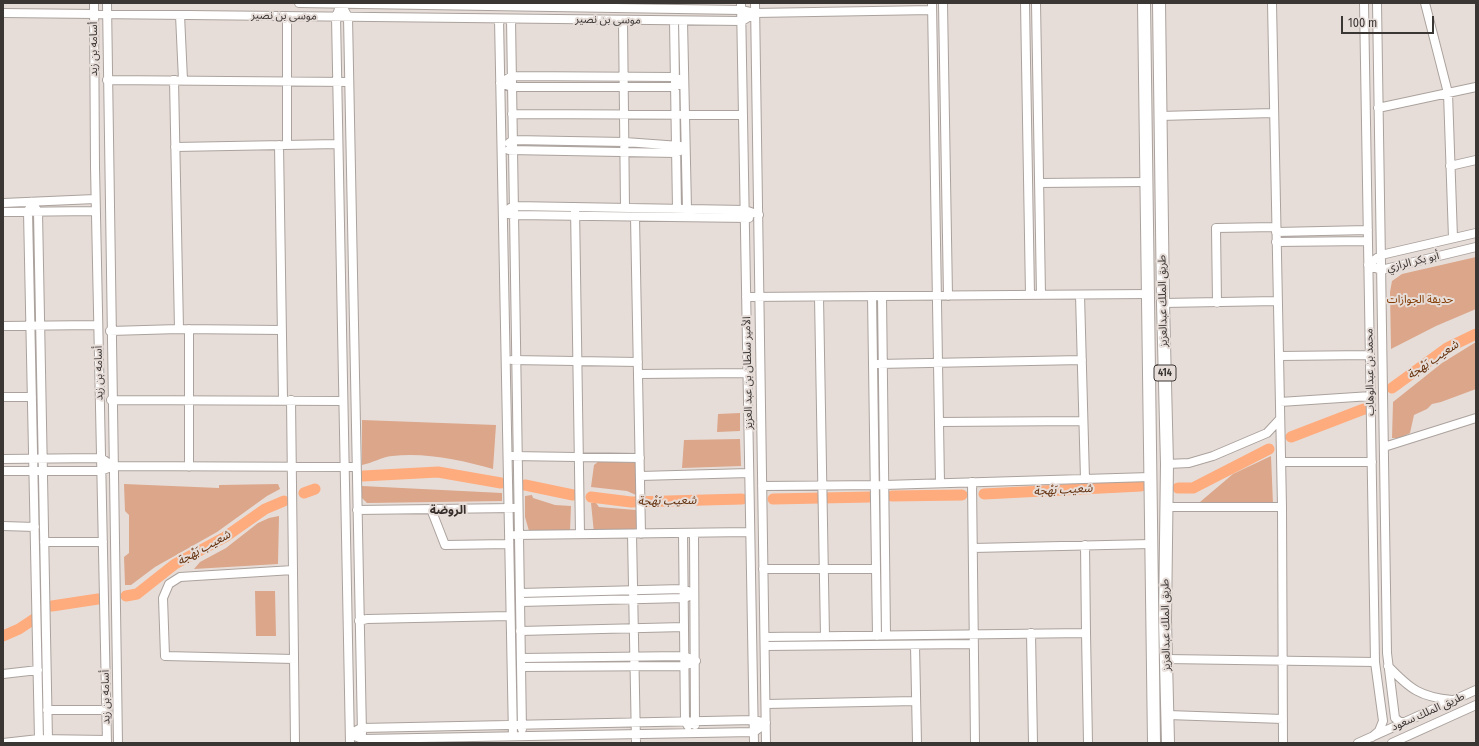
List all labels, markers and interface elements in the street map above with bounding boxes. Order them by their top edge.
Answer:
scale bar [1343,8,1436,34]
street label: موسى بن نصير [251,9,317,23]
street label: موسى بن نصير [575,13,641,27]
text: 100 m [1348,16,1377,30]
street label: أسامه بن زيد [87,22,101,76]
street label: أبو بكر الرازي [1386,249,1440,275]
street label: طريق الملك عبدالعزيز [1156,255,1170,347]
park label: حديقة الجوازات [1387,293,1453,307]
street label: الأمير سلطان بن عبد العزيز [740,316,756,430]
street label: محمد بن عبدالوهاب [1363,328,1377,416]
water label: شعيب بَهْجة [1405,338,1461,382]
street label: أسامه بن زيد [92,346,106,400]
road number: 414 [1154,365,1176,381]
water label: شعيب بَهْجة [1033,481,1093,499]
water label: شعيب بَهْجة [637,493,697,509]
district label: الروضة [430,504,466,518]
water label: شعيب بَهْجة [175,527,233,569]
street label: طريق الملك عبدالعزيز [1159,579,1173,671]
street label: أسامه بن زيد [99,670,113,724]
street label: طريق الملك سعود [1389,690,1467,734]

